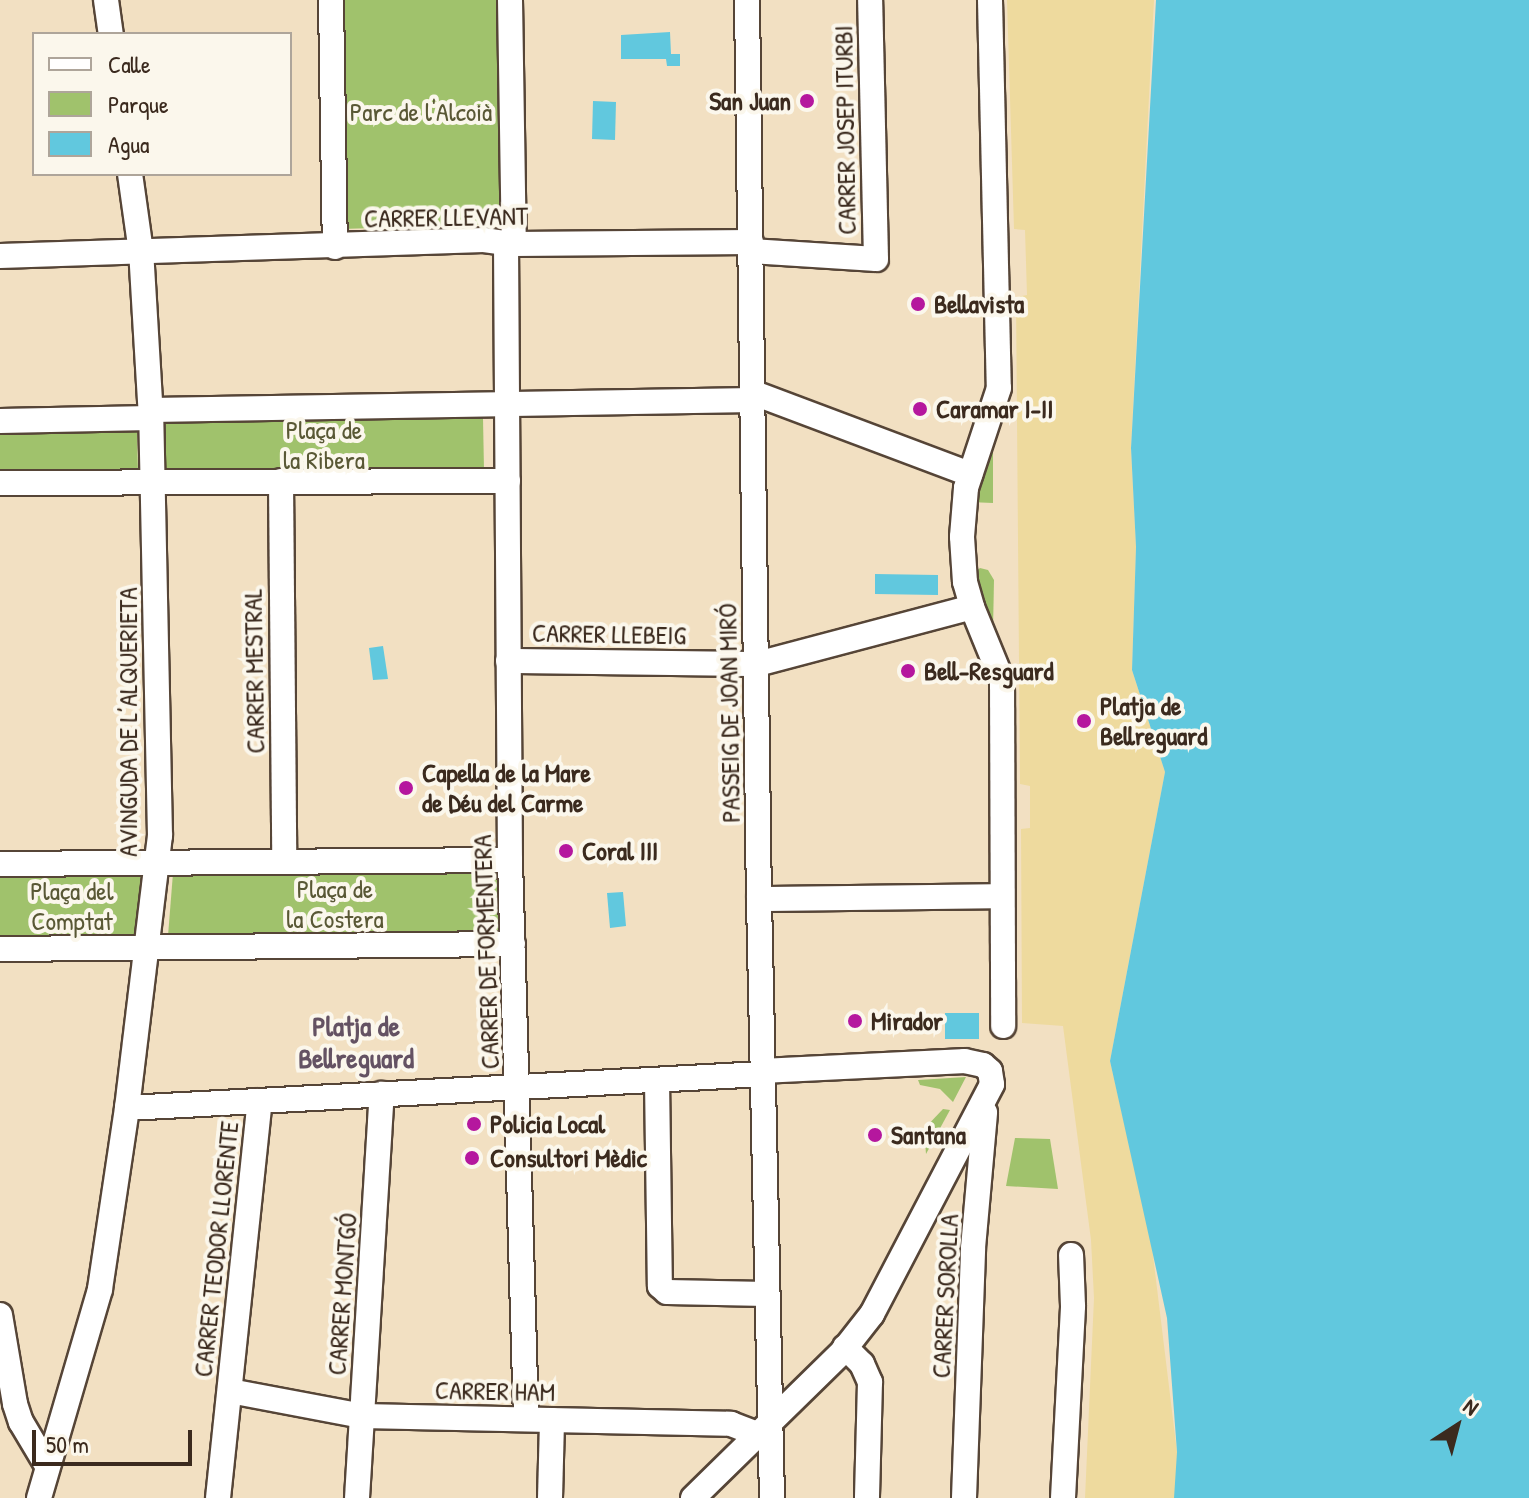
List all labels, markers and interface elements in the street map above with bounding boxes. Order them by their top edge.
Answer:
street label: CARRER JOSEP ITURBI [828,25,862,235]
legend [32,32,292,176]
text: Calle [108,48,150,80]
place label: San Juan [709,85,791,117]
text: Parque [108,88,168,120]
marker: San Juan [798,92,816,110]
park label: Parc de l'Alcoià [350,96,492,128]
text: Agua [108,128,149,160]
street label: CARRER LLEVANT [364,200,528,234]
place label: Bellavista [934,288,1024,320]
marker: Bellavista [909,295,927,313]
place label: Caramar I-II [936,393,1053,425]
marker: Caramar I-II [911,400,929,418]
park label: Plaça de la Ribera [283,414,365,476]
street label: AVINGUDA DE L’ALQUERIETA [112,587,144,857]
street label: CARRER MESTRAL [237,588,271,754]
street label: PASSEIG DE JOAN MIRÓ [711,603,747,823]
street label: CARRER LLEBEIG [532,617,686,651]
place label: Bell-Resguard [924,655,1054,687]
marker: Bell-Resguard [899,662,917,680]
place label: Platja de Bellreguard [1100,690,1207,752]
marker: Platja de Bellreguard [1075,712,1093,730]
place label: Capella de la Mare de Déu del Carme [422,757,591,818]
marker: Capella de la Mare de Déu del Carme [397,779,415,797]
street label: CARRER DE FORMENTERA [466,834,506,1070]
place label: Coral III [582,835,658,867]
marker: Coral III [557,842,575,860]
park label: Plaça de la Costera [286,873,384,934]
park label: Plaça del Comptat [30,875,114,936]
place label: Mirador [871,1005,943,1037]
district label: Platja de Bellreguard [298,1009,414,1075]
marker: Mirador [846,1012,864,1030]
place label: Policia Local [490,1108,605,1140]
marker: Policia Local [465,1115,483,1133]
place label: Santana [891,1119,966,1151]
street label: CARRER TEODOR LLORENTE [187,1120,245,1378]
marker: Santana [866,1126,884,1144]
place label: Consultori Mèdic [490,1142,647,1174]
marker: Consultori Mèdic [461,1147,483,1169]
street label: CARRER MONTGÓ [321,1212,363,1376]
street label: CARRER SOROLLA [925,1213,965,1379]
street label: CARRER HAM [435,1374,555,1408]
north arrow [1417,1386,1497,1466]
text: N [1458,1391,1485,1422]
scale bar [36,1414,196,1464]
text: 50 m [46,1428,89,1460]

